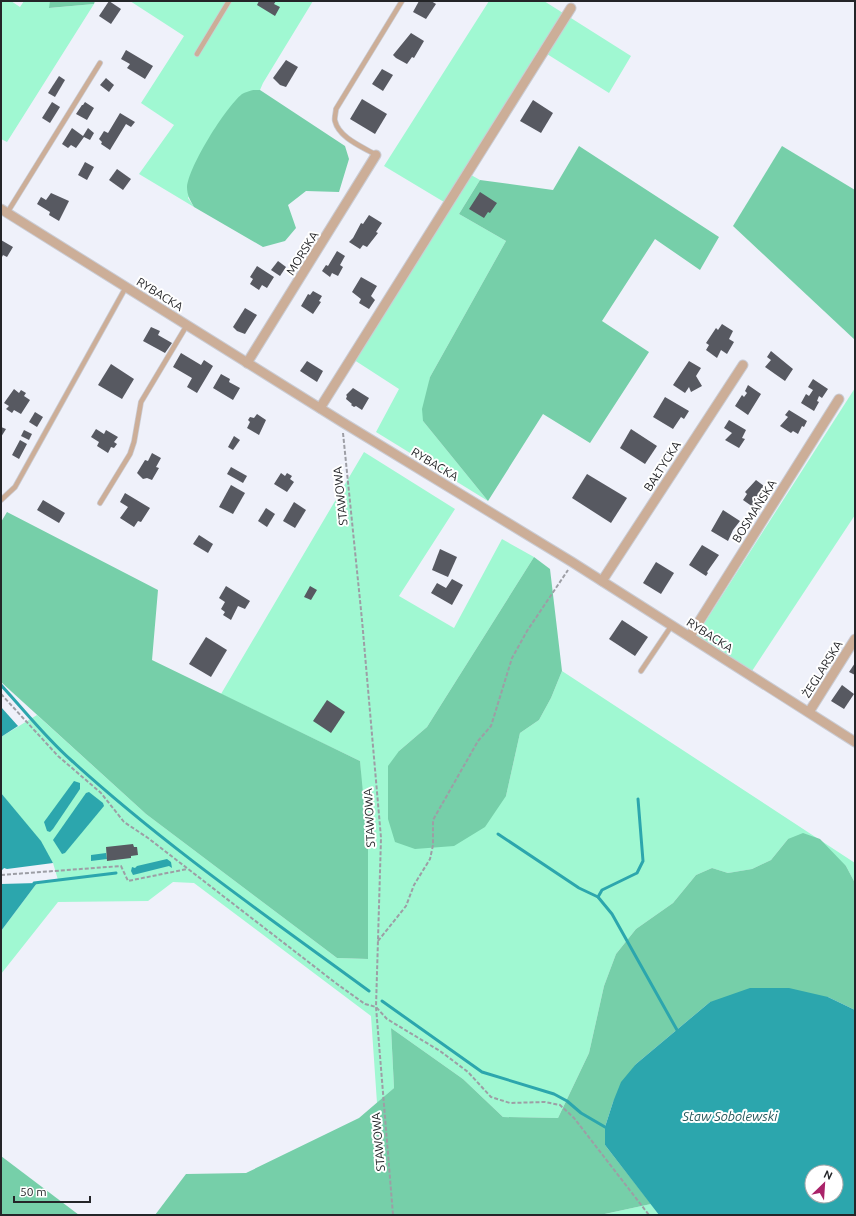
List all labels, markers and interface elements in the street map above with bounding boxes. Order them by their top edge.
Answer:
street label: MORSKA [283,229,321,277]
street label: RYBACKA [134,275,186,314]
street label: BAŁTYCKA [641,438,683,493]
street label: RYBACKA [409,445,461,483]
street label: STAWOWA [330,466,350,526]
street label: BOSMAŃSKA [729,477,779,545]
street label: RYBACKA [684,615,736,655]
street label: ŻEGLARSKA [799,638,845,700]
street label: STAWOWA [361,788,377,848]
water label: Staw Sobolewski [681,1109,778,1123]
street label: STAWOWA [369,1112,387,1172]
north arrow [804,1164,844,1204]
text: N [822,1168,834,1182]
scale bar [14,1178,90,1204]
text: 50 m [20,1185,47,1198]

